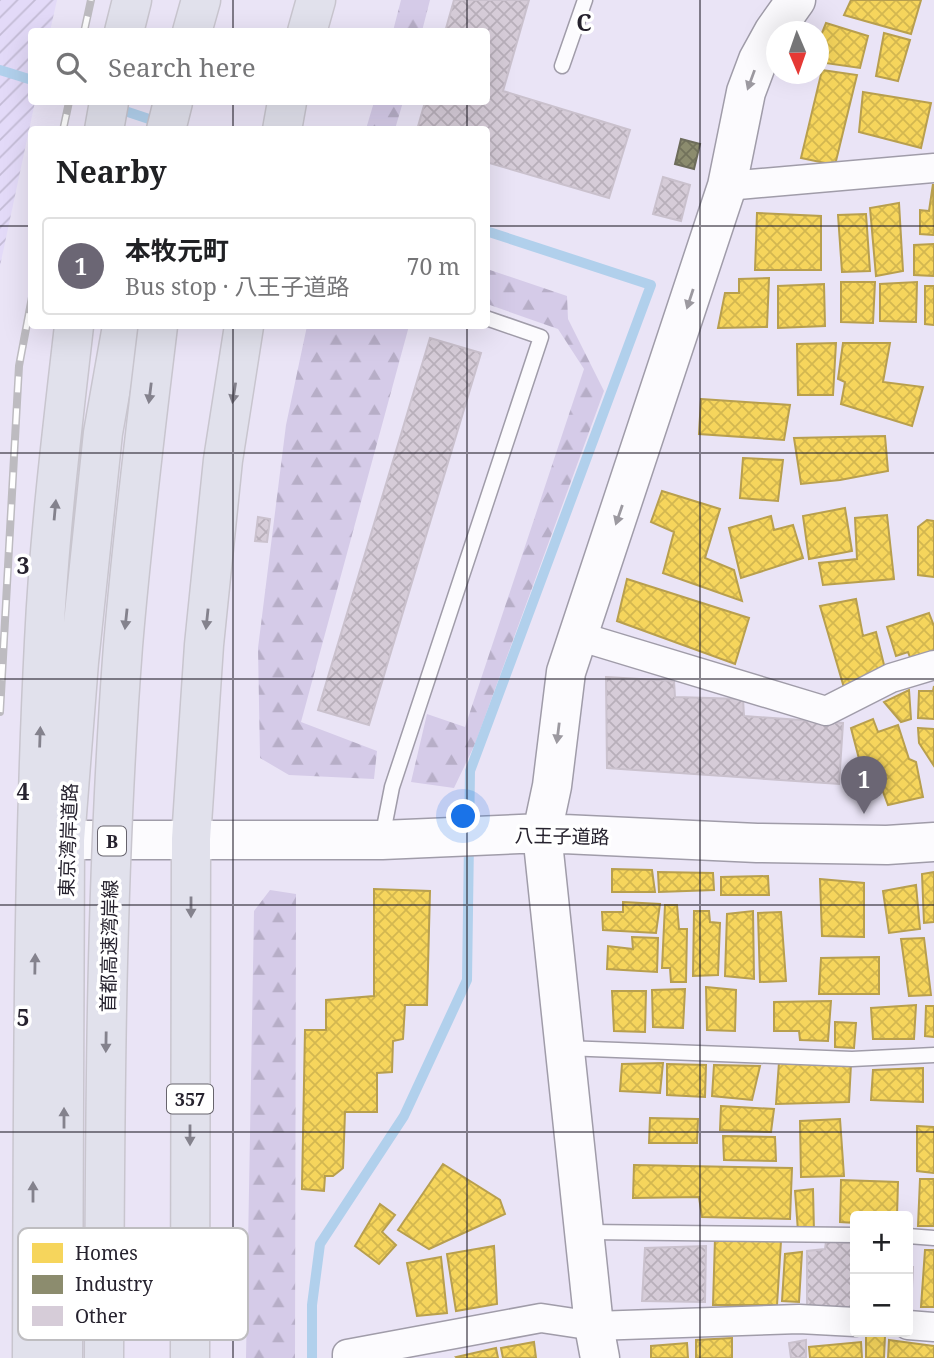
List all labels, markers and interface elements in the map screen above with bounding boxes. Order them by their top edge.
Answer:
text: C [576,6,592,38]
north arrow [766,21,829,84]
search box [28,28,490,105]
icon: search [52,48,90,86]
text: Search here [108,49,256,85]
one-way arrow [745,70,756,91]
text: Nearby [56,151,167,192]
text: 本牧元町 [125,232,229,268]
text: 1 [75,250,88,282]
text: 70 m [407,250,460,282]
text: Bus stop · 八王子道路 [125,270,350,302]
one-way arrow [685,289,695,310]
one-way arrow [144,382,155,404]
one-way arrow [228,382,239,404]
one-way arrow [50,499,61,521]
one-way arrow [613,505,624,526]
text: 3 [17,549,30,581]
one-way arrow [201,608,212,630]
one-way arrow [120,609,131,631]
one-way arrow [553,723,564,745]
one-way arrow [35,726,46,748]
pin: 1 [841,756,887,814]
text: 4 [17,775,30,807]
street label: 東京湾岸道路 [53,783,83,897]
your location [446,799,480,833]
street label: 八王子道路 [514,822,610,850]
road number: B [98,826,126,856]
street label: 首都高速湾岸線 [95,879,123,1013]
one-way arrow [185,897,197,919]
one-way arrow [29,953,41,975]
text: 5 [17,1001,30,1033]
one-way arrow [101,1032,112,1054]
road number: 357 [167,1084,213,1114]
one-way arrow [58,1107,70,1129]
one-way arrow [184,1124,196,1146]
one-way arrow [27,1181,39,1203]
map controls [850,1211,913,1337]
button: + [850,1211,913,1274]
legend [18,1228,248,1340]
text: Homes [75,1240,138,1266]
text: Industry [75,1271,153,1297]
button: − [850,1274,913,1337]
text: Other [75,1303,127,1329]

